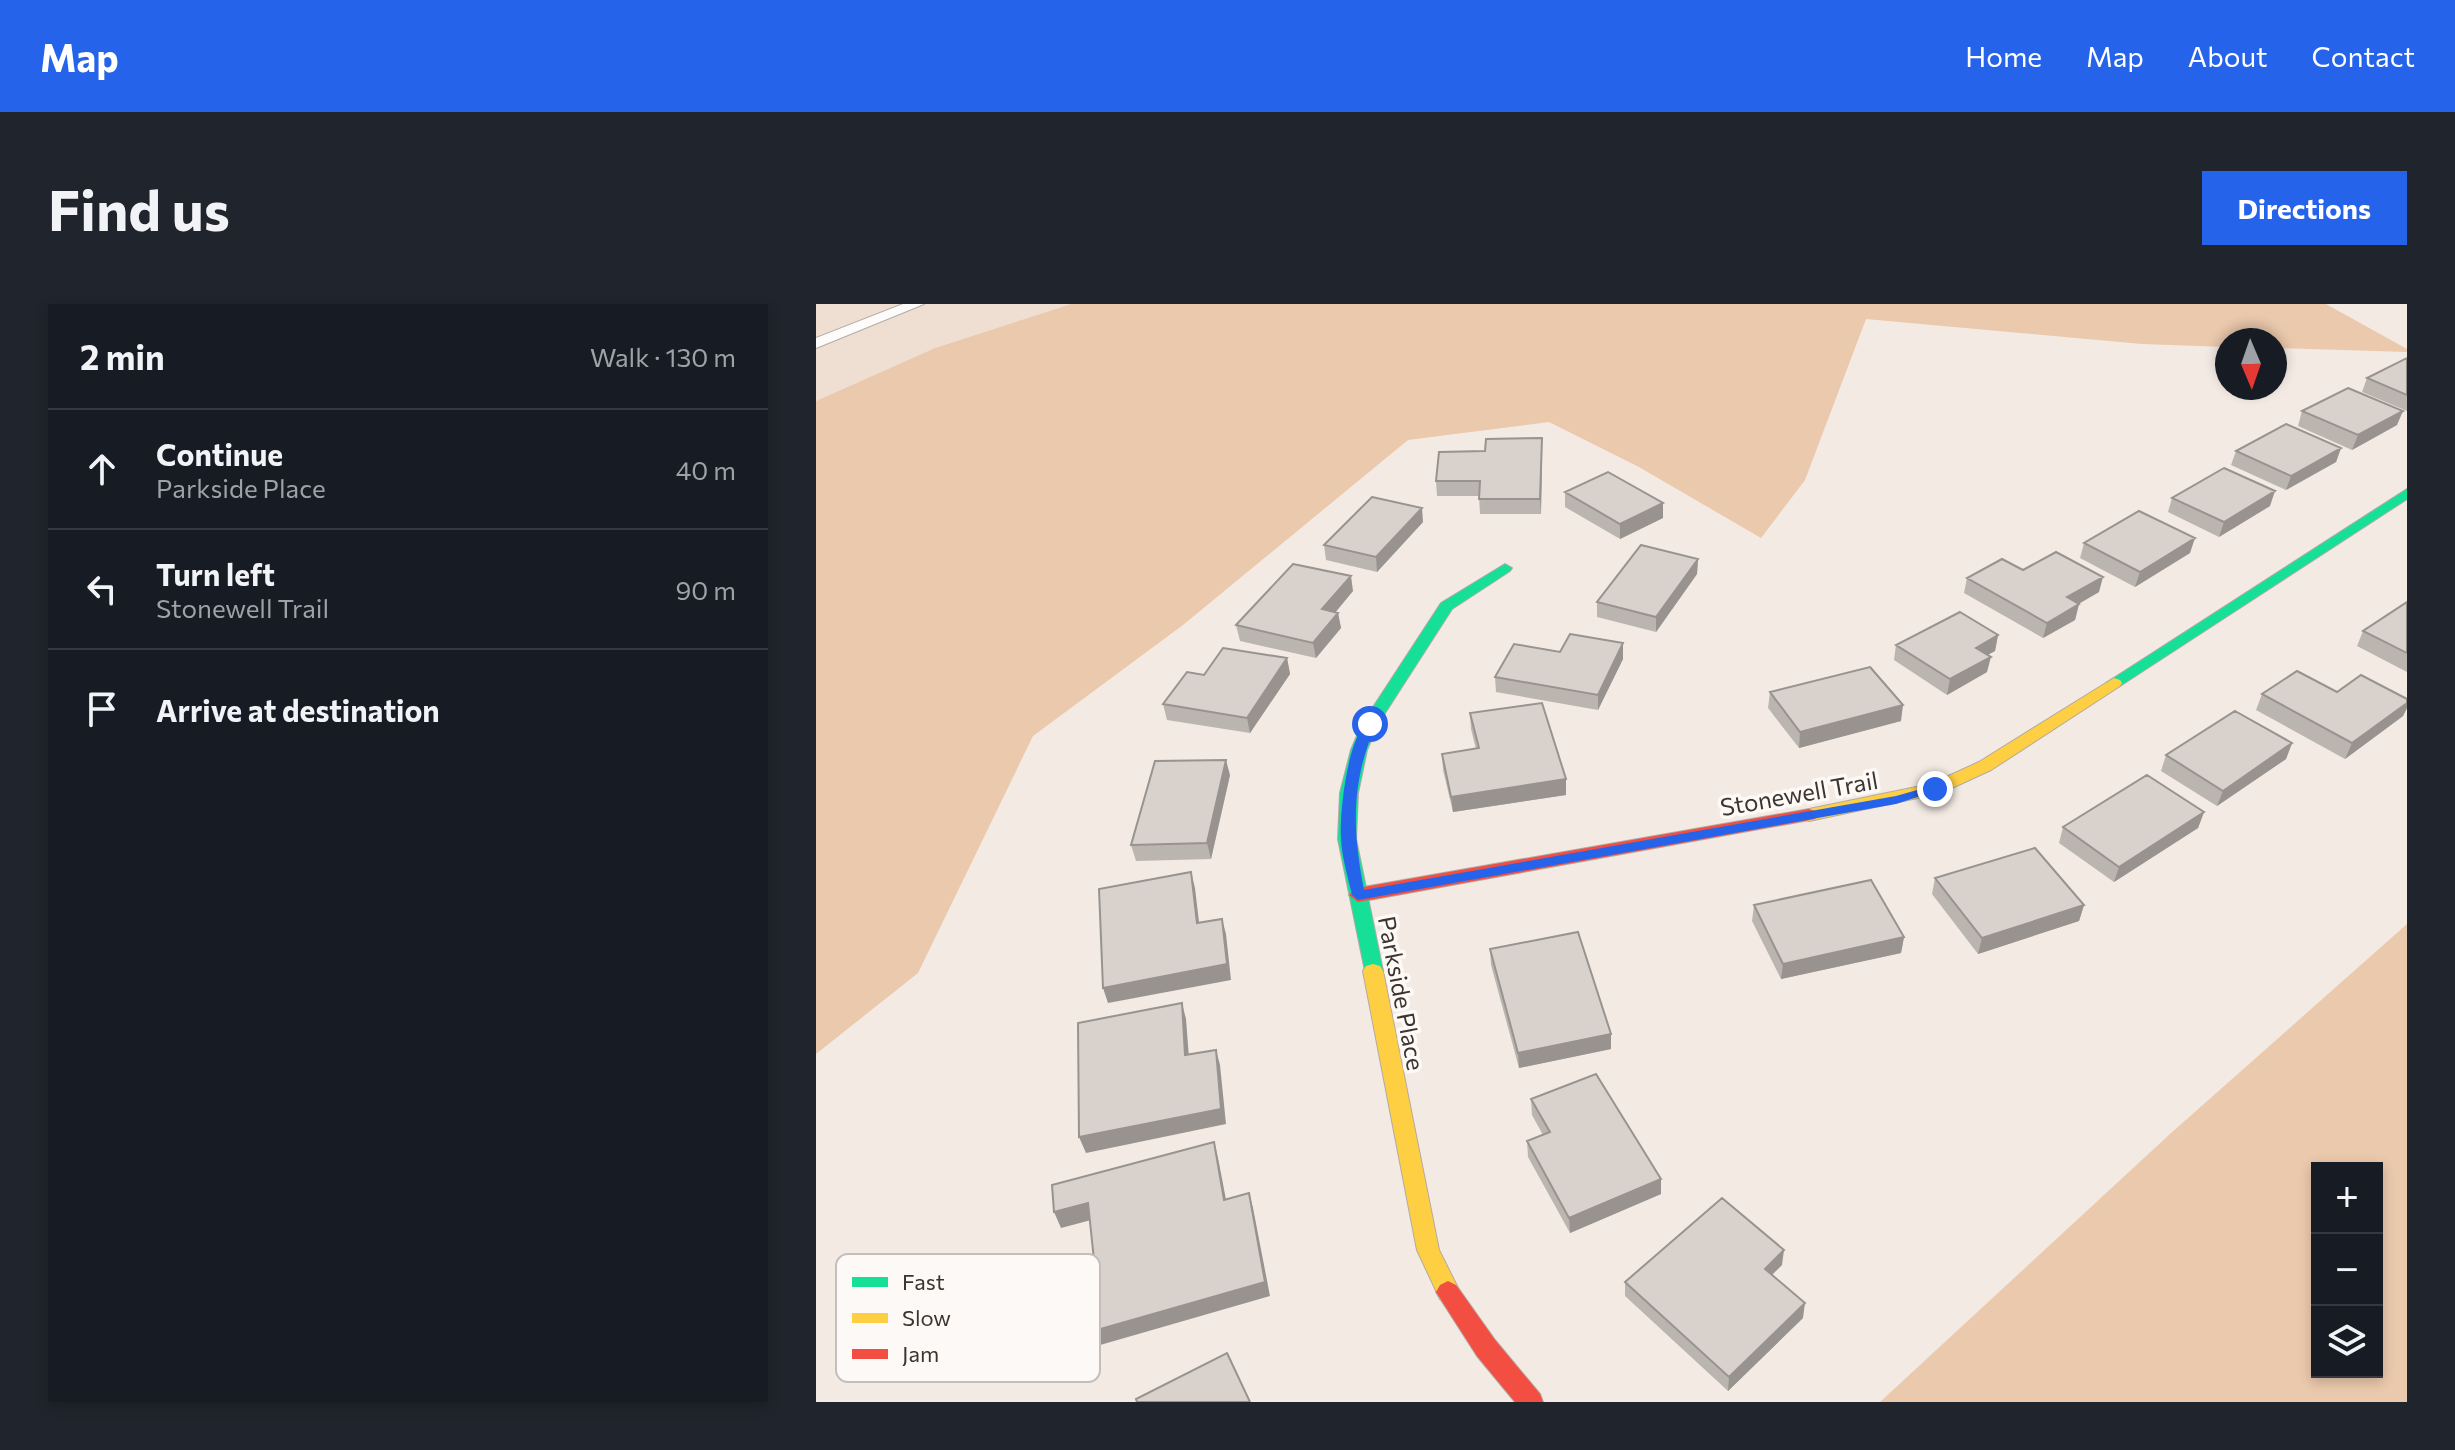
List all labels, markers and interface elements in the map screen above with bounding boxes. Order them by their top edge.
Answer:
text: Map [40,33,119,80]
text: Home [1965,39,2042,73]
text: Map [2086,39,2144,73]
text: About [2188,39,2268,73]
text: Contact [2312,39,2415,73]
button: Directions [2202,171,2407,245]
text: Find us [48,174,230,243]
north arrow [2215,328,2287,400]
text: 2 min [80,335,165,377]
text: Walk · 130 m [590,341,736,372]
text: Continue [156,435,283,472]
icon: ahead [80,447,124,491]
text: 40 m [676,454,736,485]
text: Parkside Place [156,472,326,503]
text: Turn left [156,555,275,592]
icon: left [80,567,124,611]
text: 90 m [676,574,736,605]
text: Stonewell Trail [156,592,329,623]
icon: arrive [80,687,124,731]
text: Arrive at destination [156,691,440,728]
route start [1352,706,1388,742]
street label: Stonewell Trail [1718,765,1880,821]
route end [1917,771,1953,807]
street label: Parkside Place [1373,913,1431,1073]
map controls [2311,1162,2383,1378]
button: + [2311,1162,2383,1234]
button: − [2311,1234,2383,1306]
legend [836,1254,1100,1382]
text: Fast [902,1268,945,1295]
text: Slow [902,1304,951,1331]
button: layers [2311,1306,2383,1378]
text: Jam [902,1340,939,1367]

